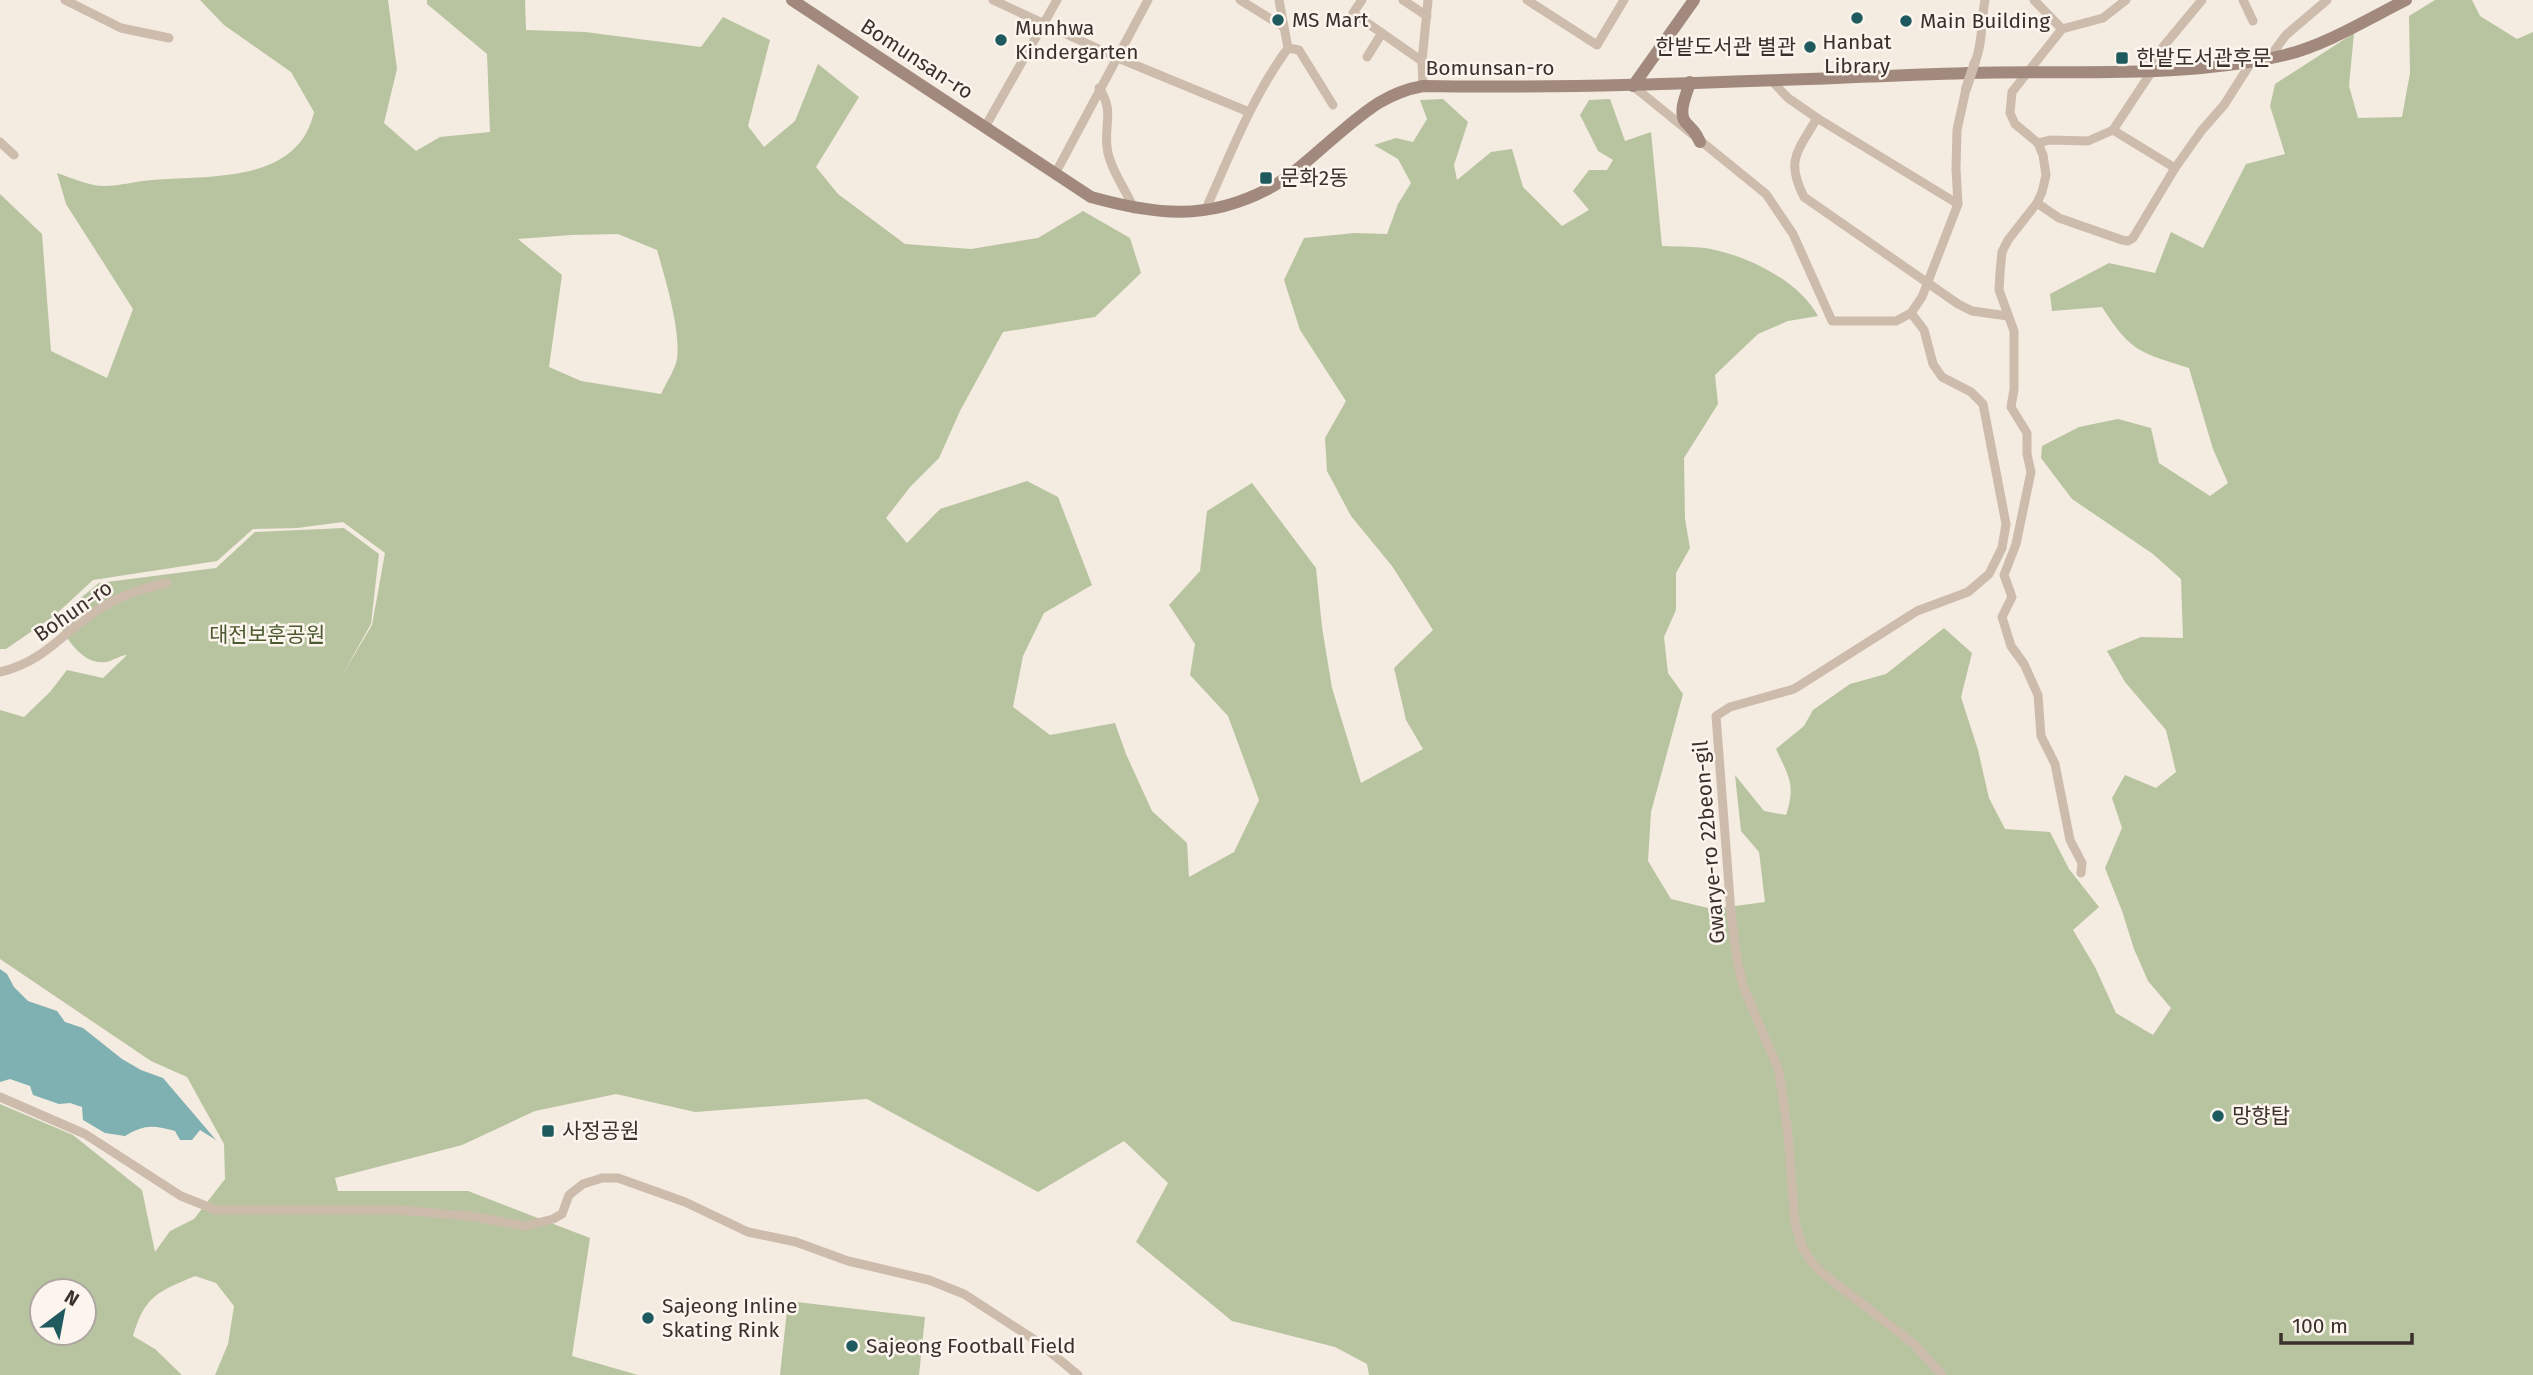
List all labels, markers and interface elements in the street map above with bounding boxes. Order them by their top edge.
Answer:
place label: MS Mart [1292,7,1369,33]
place label: Main Building [1920,8,2050,34]
marker: Hanbat Library [1849,10,1865,26]
marker: MS Mart [1270,12,1286,28]
street label: Bomunsan-ro [856,13,978,105]
marker: Main Building [1898,13,1914,29]
place label: Munhwa Kindergarten [1015,15,1138,65]
place label: Hanbat Library [1822,29,1892,79]
marker: Munhwa Kindergarten [993,32,1009,48]
place label: 한밭도서관 별관 [1655,34,1796,60]
marker: 한밭도서관 별관 [1802,39,1818,55]
place label: 한밭도서관후문 [2136,45,2271,71]
marker: 한밭도서관후문 [2114,50,2130,66]
street label: Bomunsan-ro [1425,55,1555,81]
place label: 문화2동 [1280,165,1348,191]
marker: 문화2동 [1258,170,1274,186]
street label: Bohun-ro [29,575,117,647]
park label: 대전보훈공원 [209,622,325,648]
street label: Gwarye-ro 22beon-gil [1687,739,1731,945]
place label: 망향탑 [2232,1103,2290,1129]
marker: 망향탑 [2210,1108,2226,1124]
place label: 사정공원 [562,1118,639,1144]
marker: 사정공원 [540,1123,556,1139]
north arrow [28,1277,98,1347]
text: N [60,1285,83,1311]
place label: Sajeong Inline Skating Rink [662,1293,797,1343]
scale bar [2281,1302,2412,1346]
marker: Sajeong Inline Skating Rink [640,1310,656,1326]
text: 100 m [2292,1313,2348,1339]
place label: Sajeong Football Field [866,1333,1076,1359]
marker: Sajeong Football Field [844,1338,860,1354]

